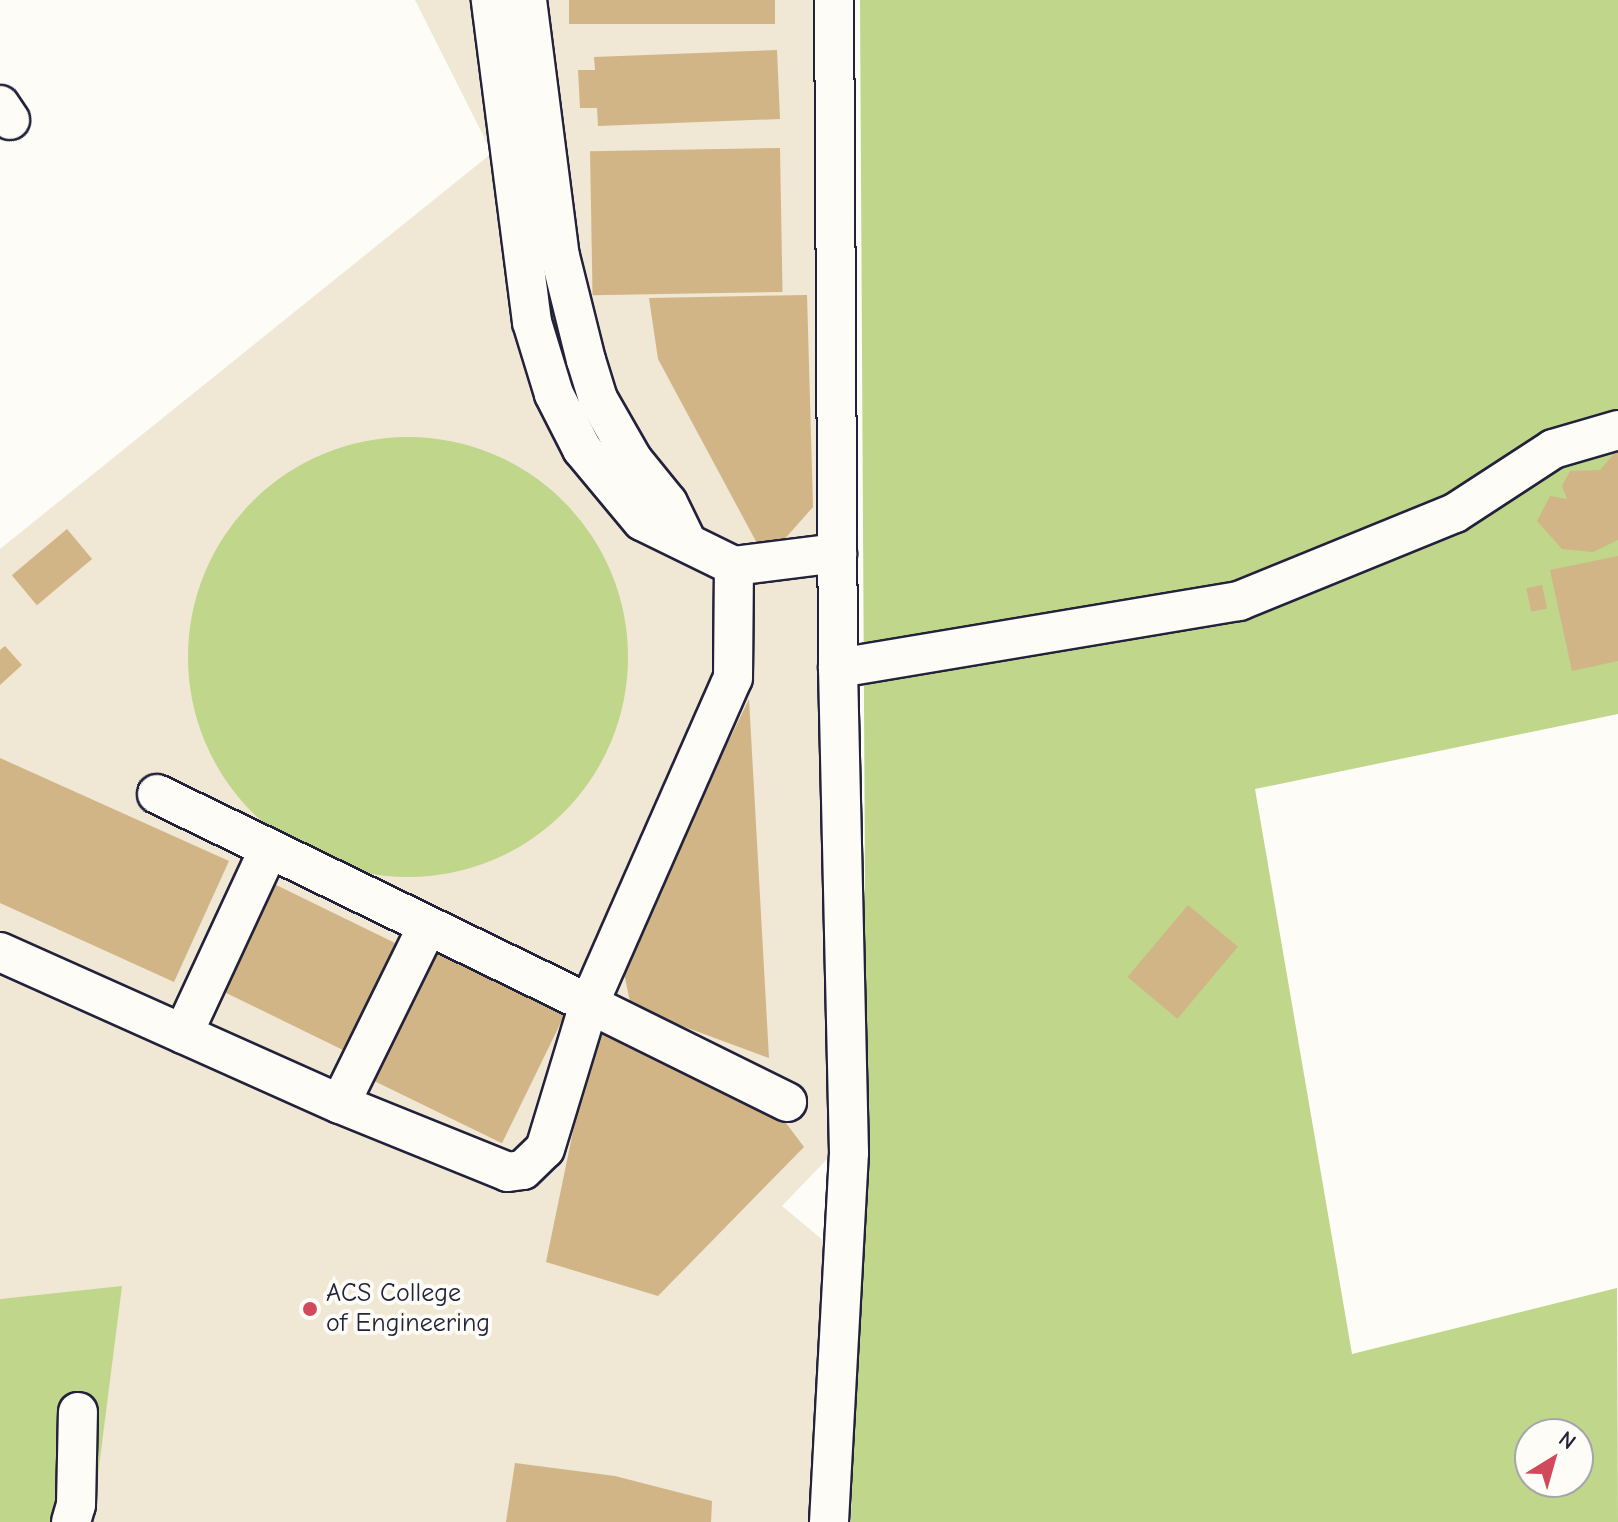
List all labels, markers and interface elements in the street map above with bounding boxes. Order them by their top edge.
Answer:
place label: ACS College of Engineering [326,1278,490,1340]
marker: ACS College of Engineering [301,1300,319,1318]
north arrow [1514,1418,1594,1498]
text: N [1554,1426,1581,1455]

